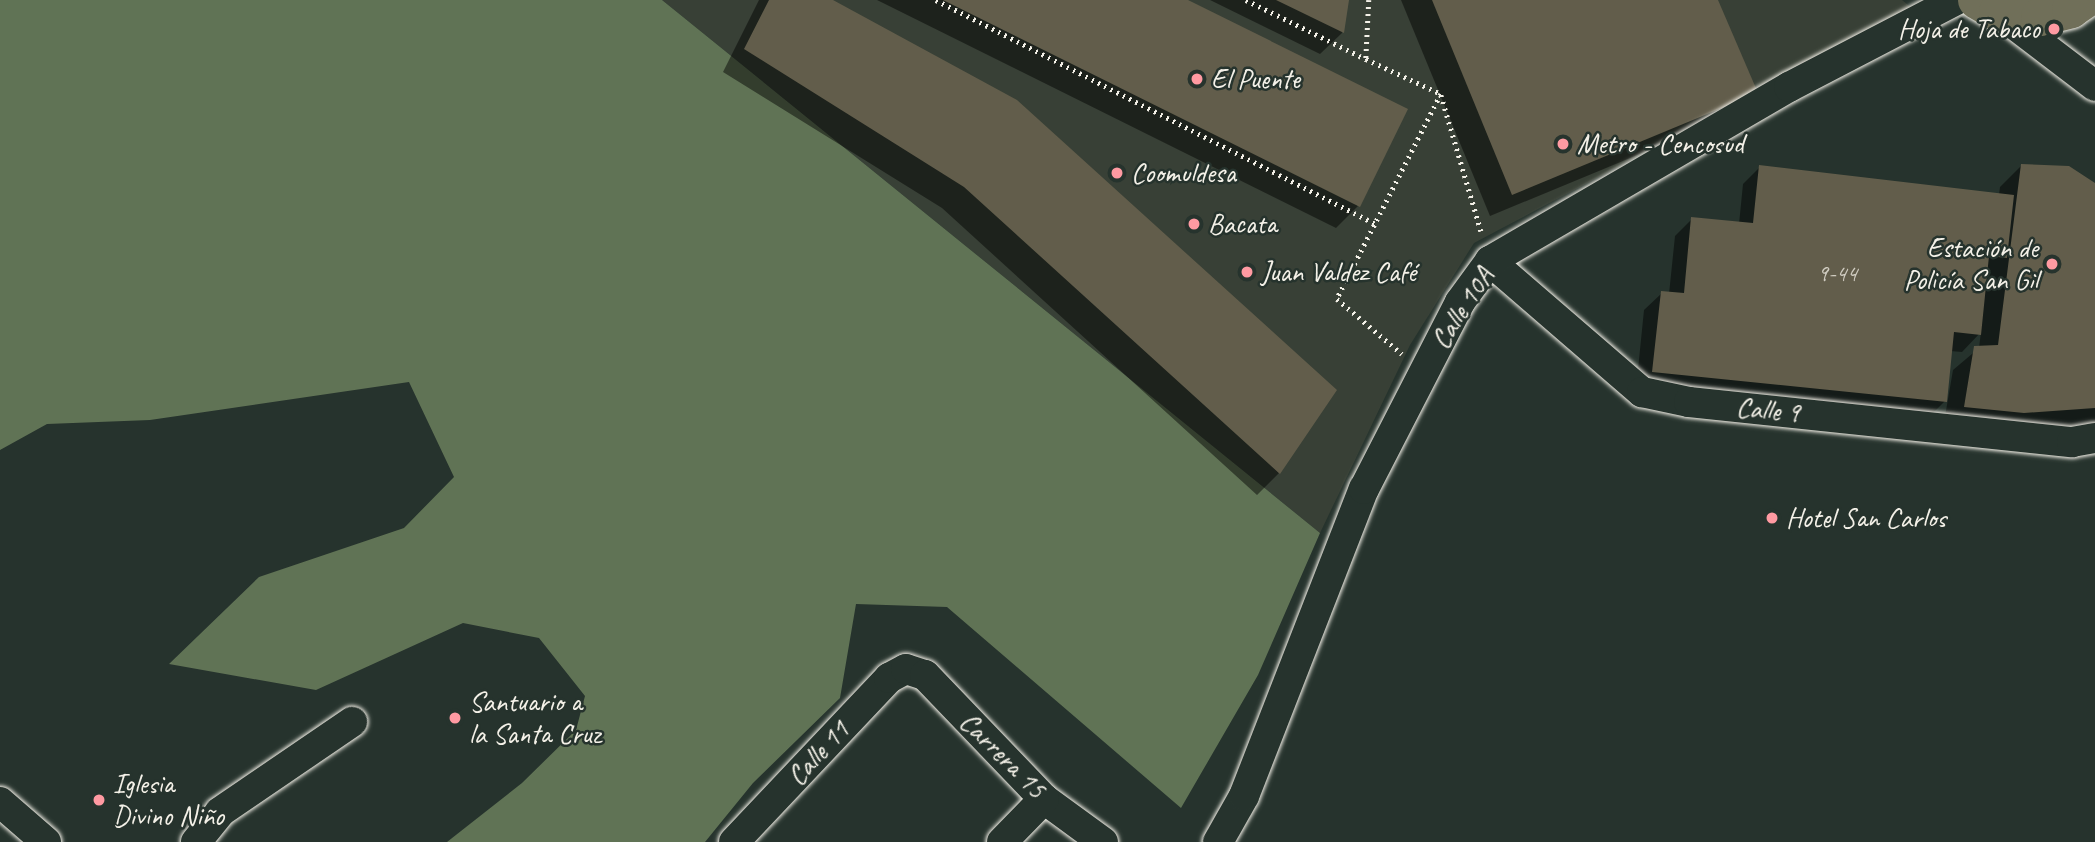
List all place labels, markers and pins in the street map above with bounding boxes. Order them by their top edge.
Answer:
place label: Hoja de Tabaco [1898,12,2040,46]
marker: Hoja de Tabaco [2046,21,2062,37]
place label: El Puente [1211,62,1300,96]
marker: El Puente [1189,71,1205,87]
place label: Metro - Cencosud [1577,127,1744,161]
marker: Metro - Cencosud [1555,136,1571,152]
place label: Coomuldesa [1131,156,1236,190]
marker: Coomuldesa [1109,165,1125,181]
place label: Bacata [1208,207,1277,241]
marker: Bacata [1186,216,1202,232]
place label: Estación de Policía San Gil [1903,231,2038,297]
place label: Juan Valdez Café [1261,255,1418,289]
marker: Estación de Policía San Gil [2044,256,2060,272]
marker: Juan Valdez Café [1239,264,1255,280]
place label: Hotel San Carlos [1786,501,1946,535]
marker: Hotel San Carlos [1764,510,1780,526]
place label: Santuario a la Santa Cruz [469,685,601,751]
marker: Santuario a la Santa Cruz [447,710,463,726]
place label: Iglesia Divino Niño [113,767,224,833]
marker: Iglesia Divino Niño [91,792,107,808]

